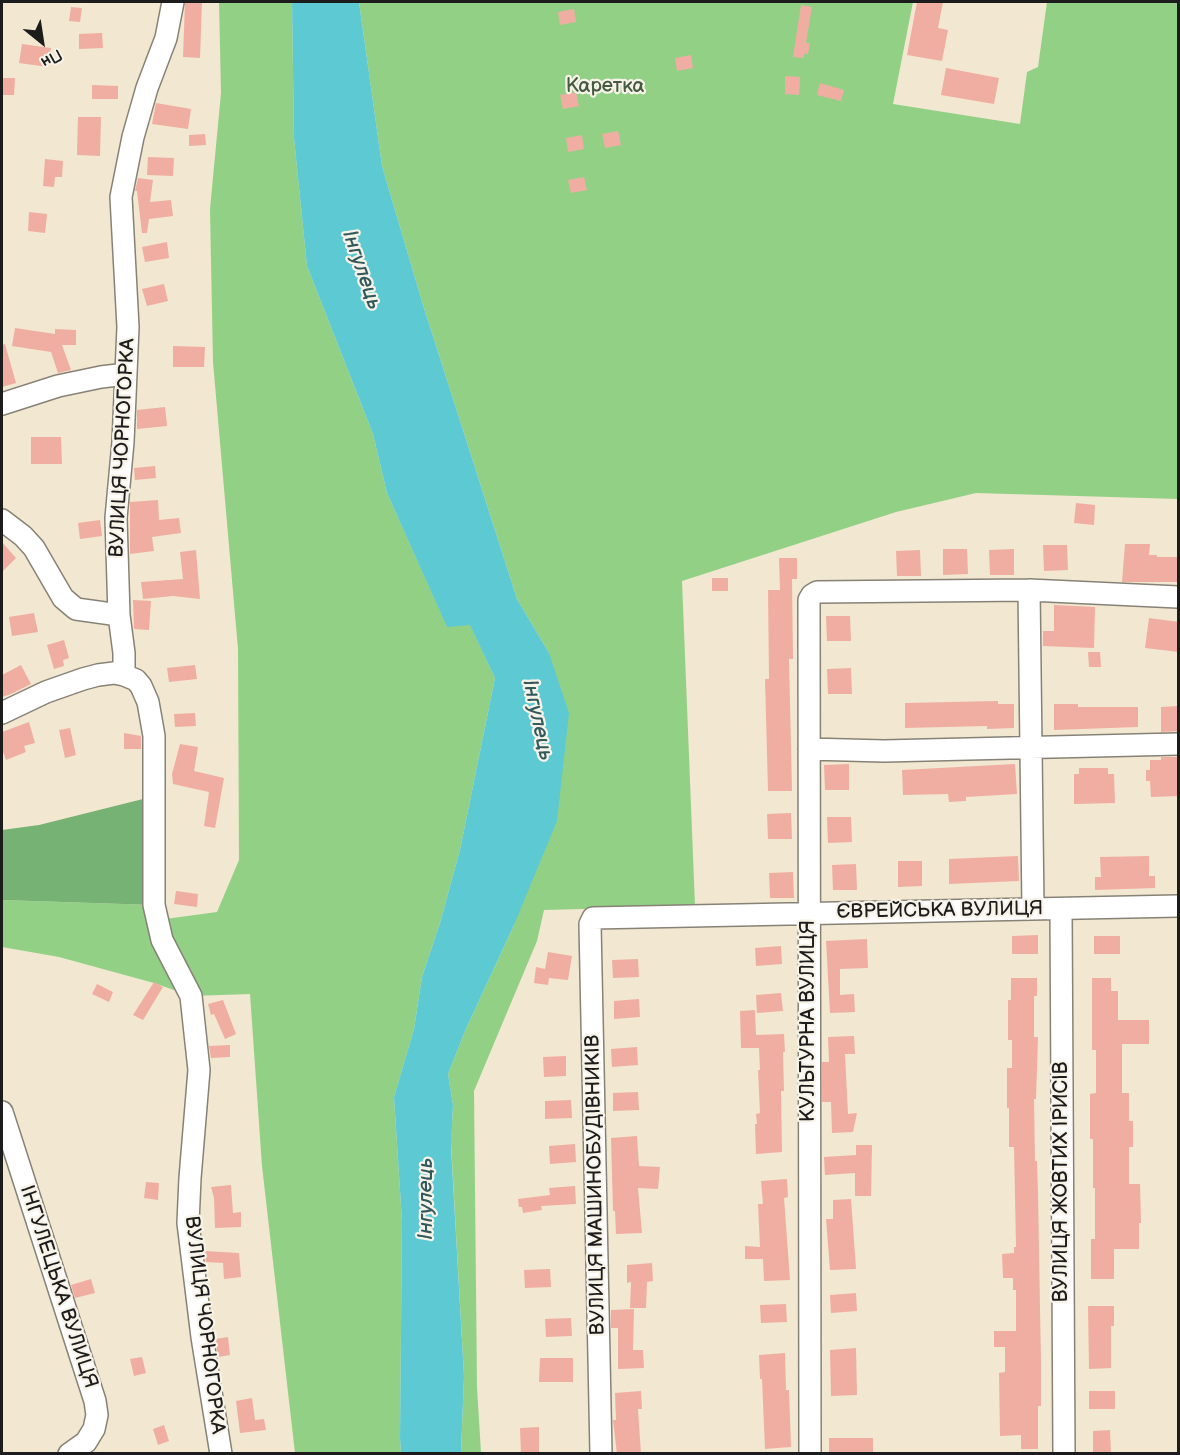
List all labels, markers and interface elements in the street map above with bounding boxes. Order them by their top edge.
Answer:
north arrow [12,12,72,72]
text: Пн [37,44,65,72]
park label: Каретка [566,75,644,99]
water label: Інгулець [336,227,386,313]
street label: ВУЛИЦЯ ЧОРНОГОРКА [105,338,141,558]
water label: Інгулець [516,677,558,763]
street label: ЄВРЕЙСЬКА ВУЛИЦЯ [837,897,1043,925]
street label: КУЛЬТУРНА ВУЛИЦЯ [797,920,821,1122]
street label: ВУЛИЦЯ МАШИНОБУДІВНИКІВ [581,1035,611,1335]
street label: ВУЛИЦЯ ЖОВТИХ ІРИСІВ [1050,1062,1074,1302]
water label: Інгулець [414,1158,440,1240]
street label: ІНГУЛЕЦЬКА ВУЛИЦЯ [14,1183,102,1391]
street label: ВУЛИЦЯ ЧОРНОГОРКА [179,1215,229,1435]

